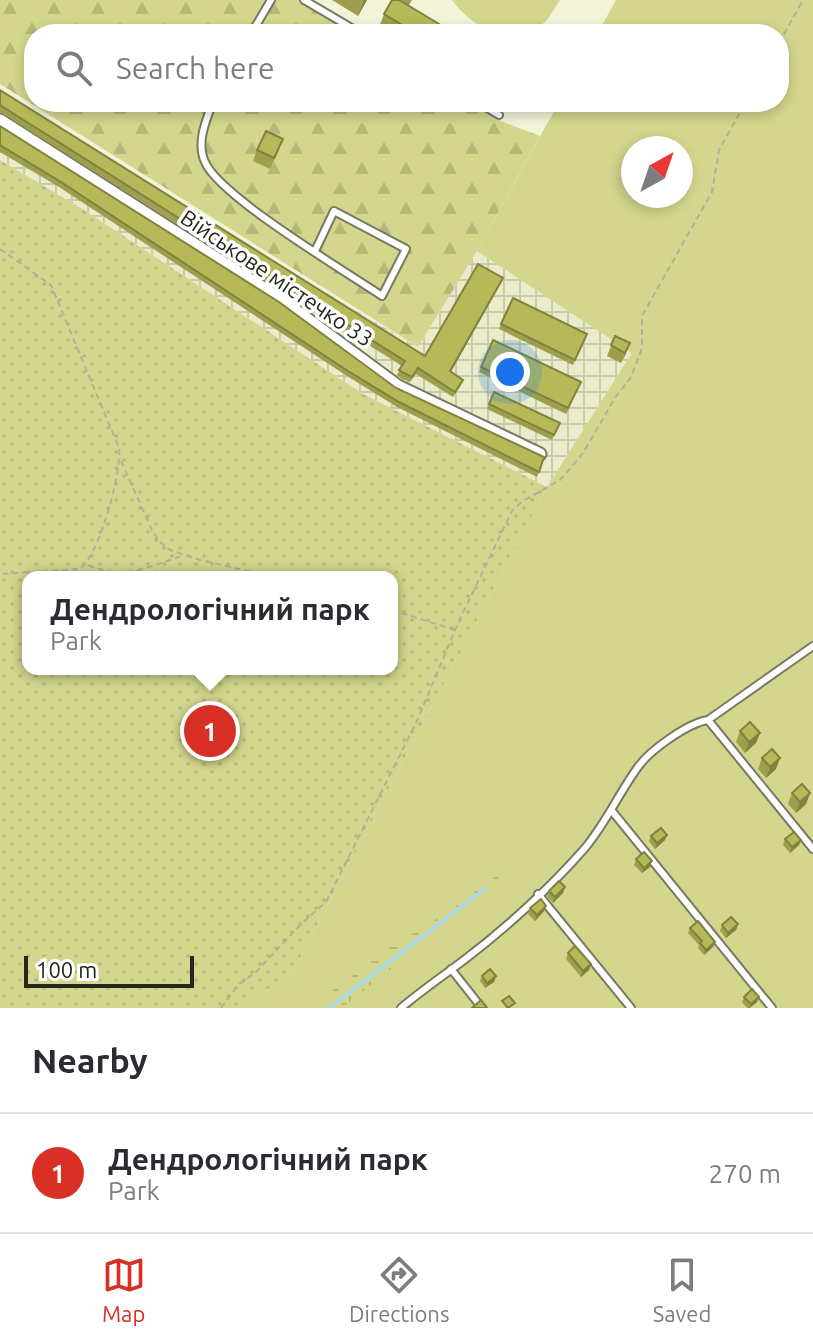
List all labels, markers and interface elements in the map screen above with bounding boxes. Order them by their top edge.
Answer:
search box [24,24,789,112]
icon: search [52,46,96,90]
text: Search here [116,51,275,85]
north arrow [621,136,693,208]
street label: Військове містечко 33 [177,204,378,351]
your location [490,352,530,392]
popup [22,571,398,675]
text: Дендрологічний парк [50,592,370,626]
text: Park [50,626,102,655]
pin: 1 [184,701,236,761]
scale bar [24,952,194,988]
text: 100 m [36,957,97,982]
text: Nearby [32,1041,147,1079]
text: Дендрологічний парк [108,1142,428,1176]
text: 1 [51,1159,65,1188]
text: 270 m [709,1159,781,1188]
text: Park [108,1176,160,1205]
tab: Map [102,1253,146,1326]
tab: Directions [349,1253,449,1326]
tab: Saved [653,1253,711,1326]

